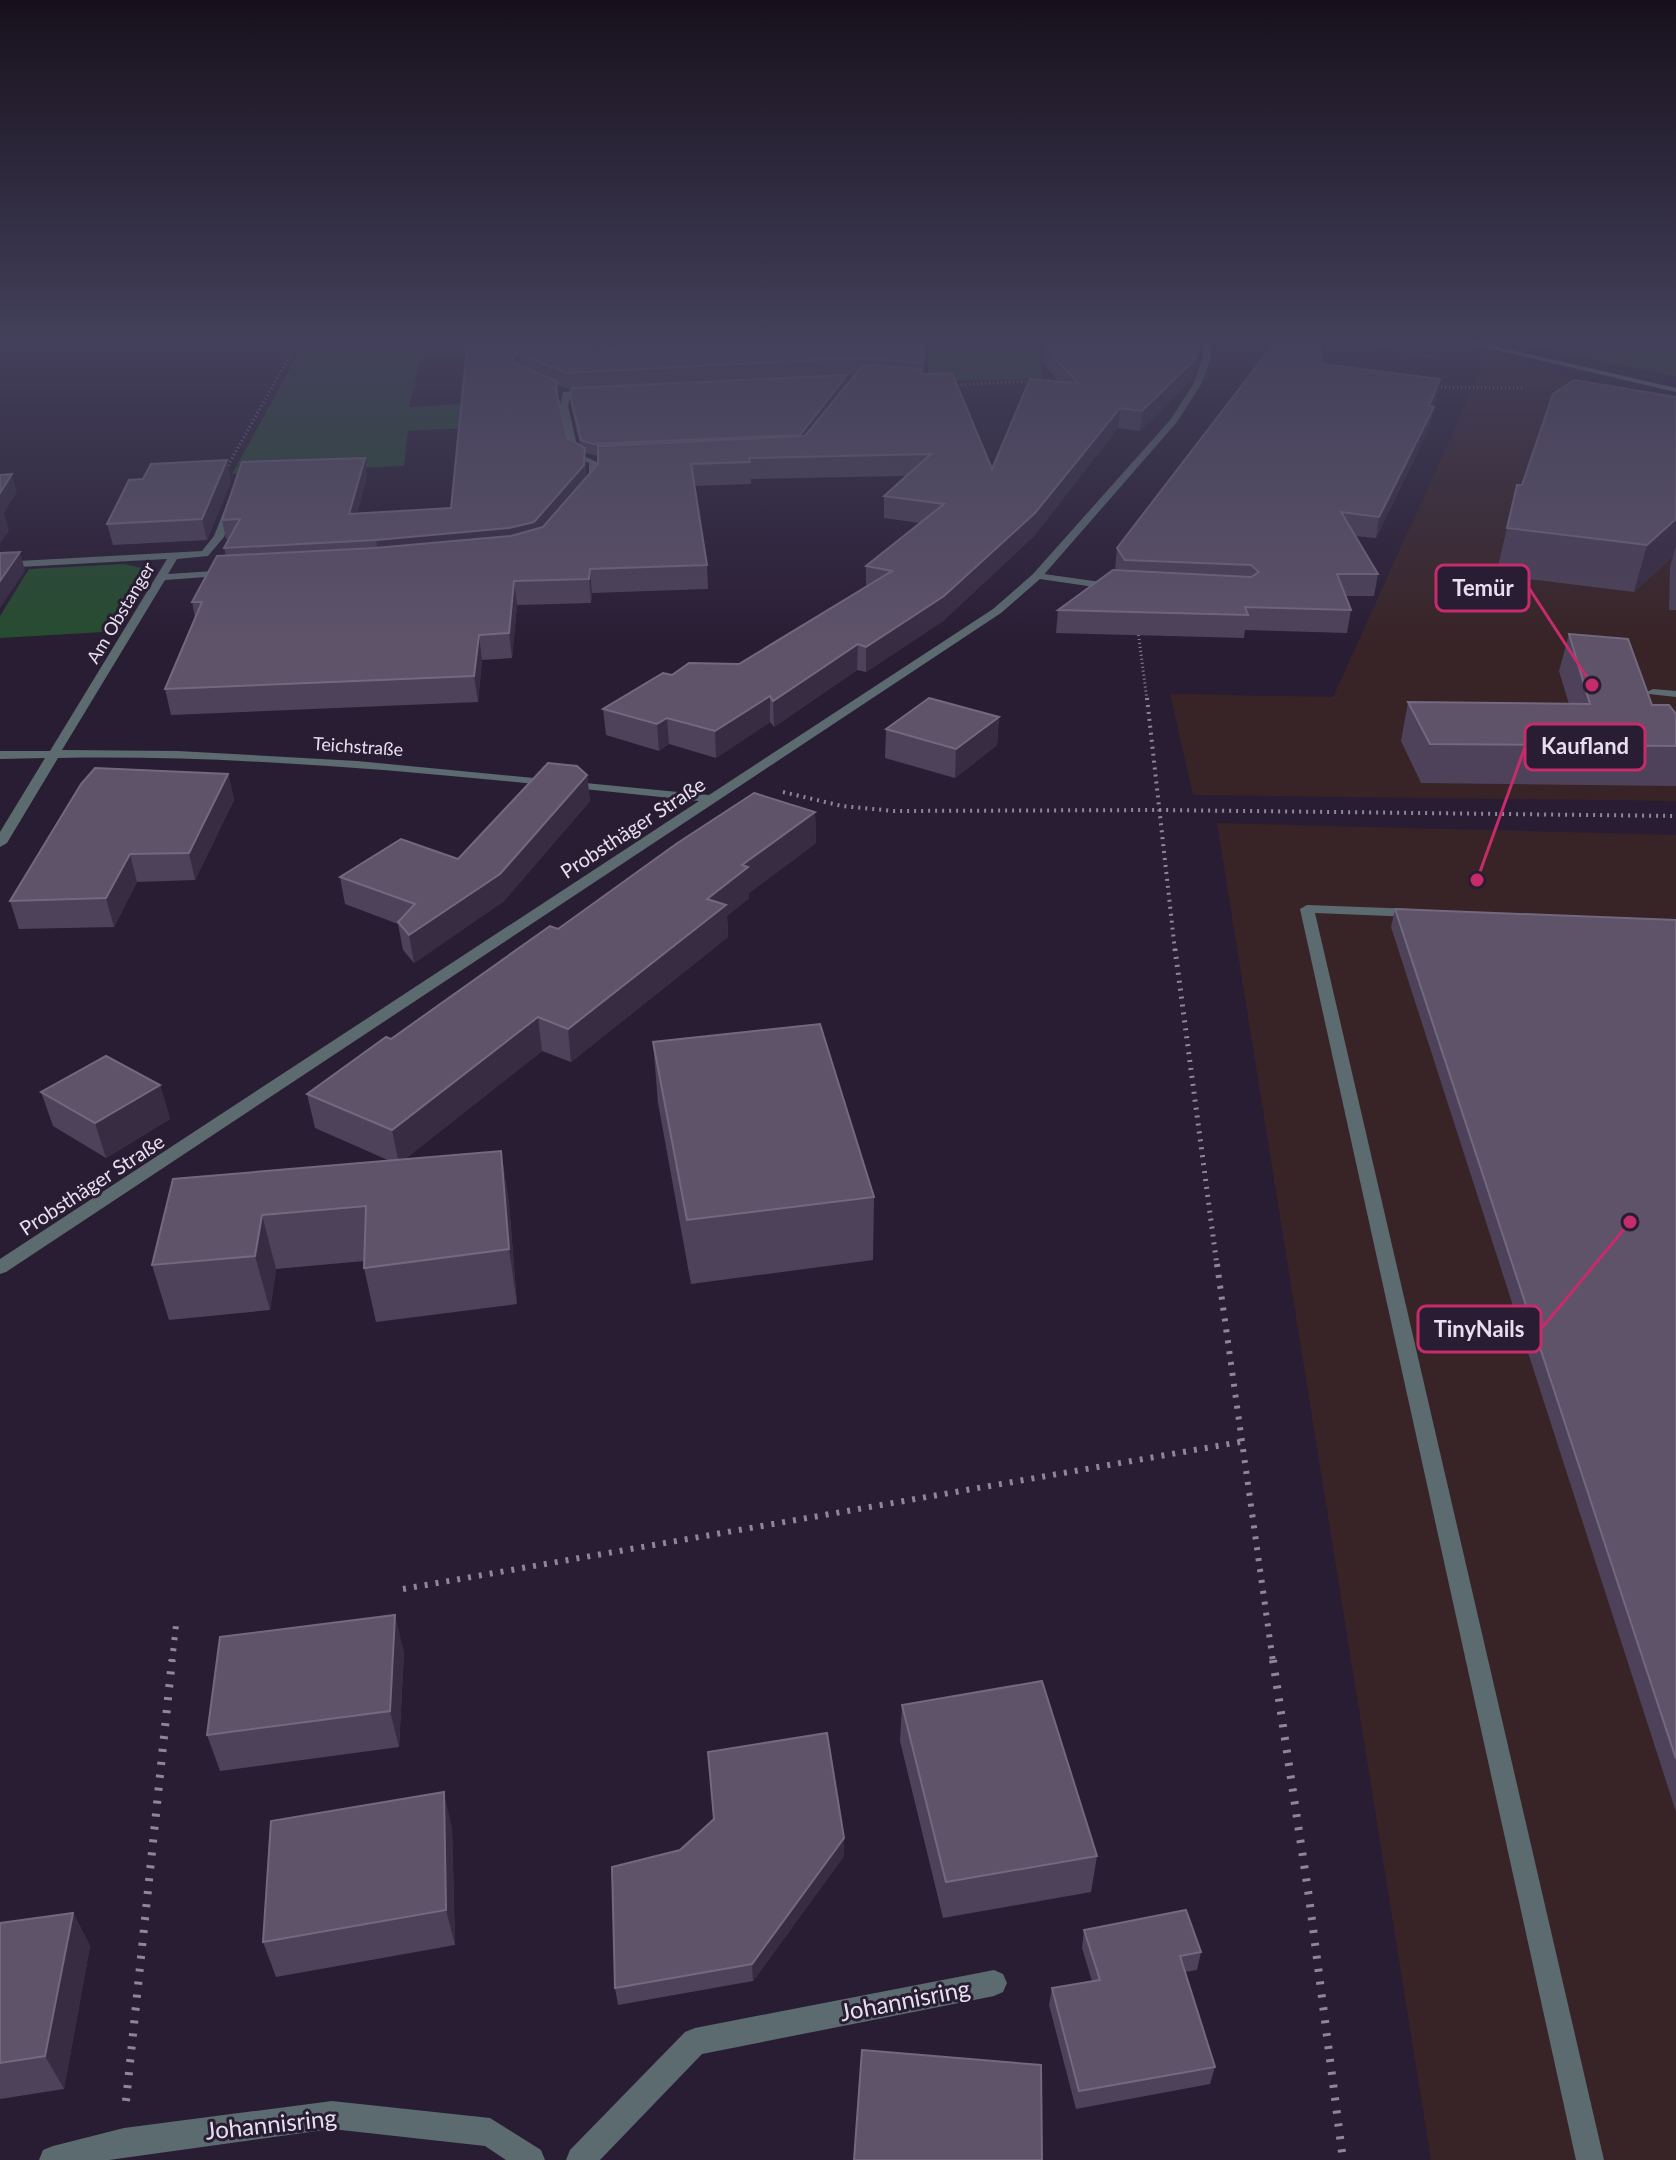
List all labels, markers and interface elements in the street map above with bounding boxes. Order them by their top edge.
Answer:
street label: Am Obstanger [81,557,159,667]
callout: Temür [1436,565,1529,611]
text: Temür [1452,574,1514,601]
callout: Kaufland [1525,724,1645,770]
street label: Teichstraße [312,732,404,760]
text: Kaufland [1541,732,1629,759]
street label: Probsthäger Straße [556,771,709,883]
street label: Probsthäger Straße [15,1128,168,1240]
callout: TinyNails [1418,1306,1541,1352]
text: TinyNails [1434,1315,1524,1342]
street label: Johannisring [837,1973,972,2026]
street label: Johannisring [204,2102,338,2145]

